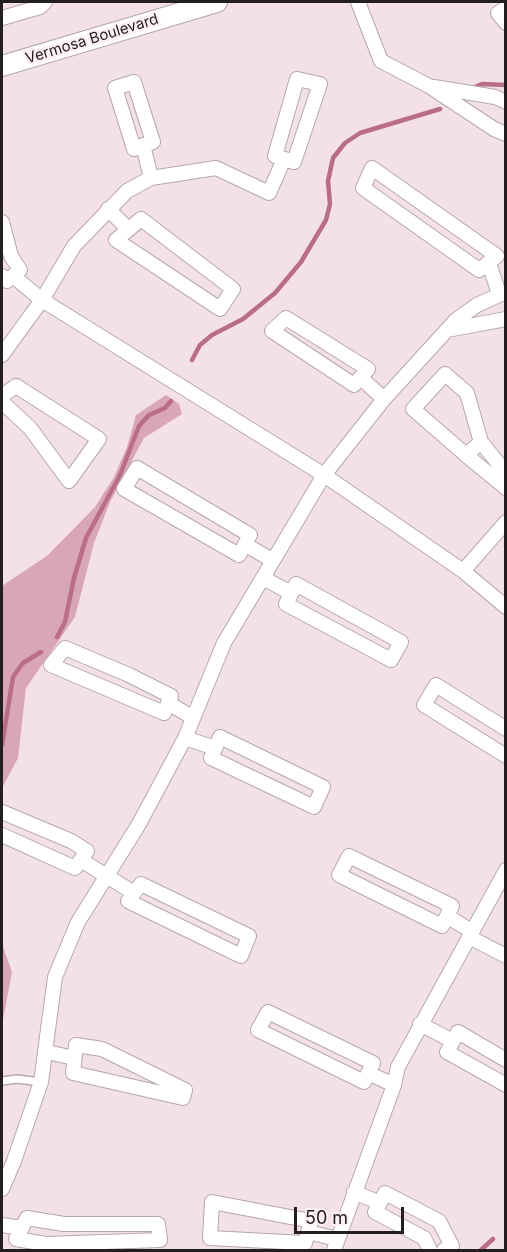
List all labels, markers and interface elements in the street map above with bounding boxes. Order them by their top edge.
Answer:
street label: Vermosa Boulevard [23,10,161,68]
scale bar [297,1195,406,1233]
text: 50 m [305,1207,348,1228]

